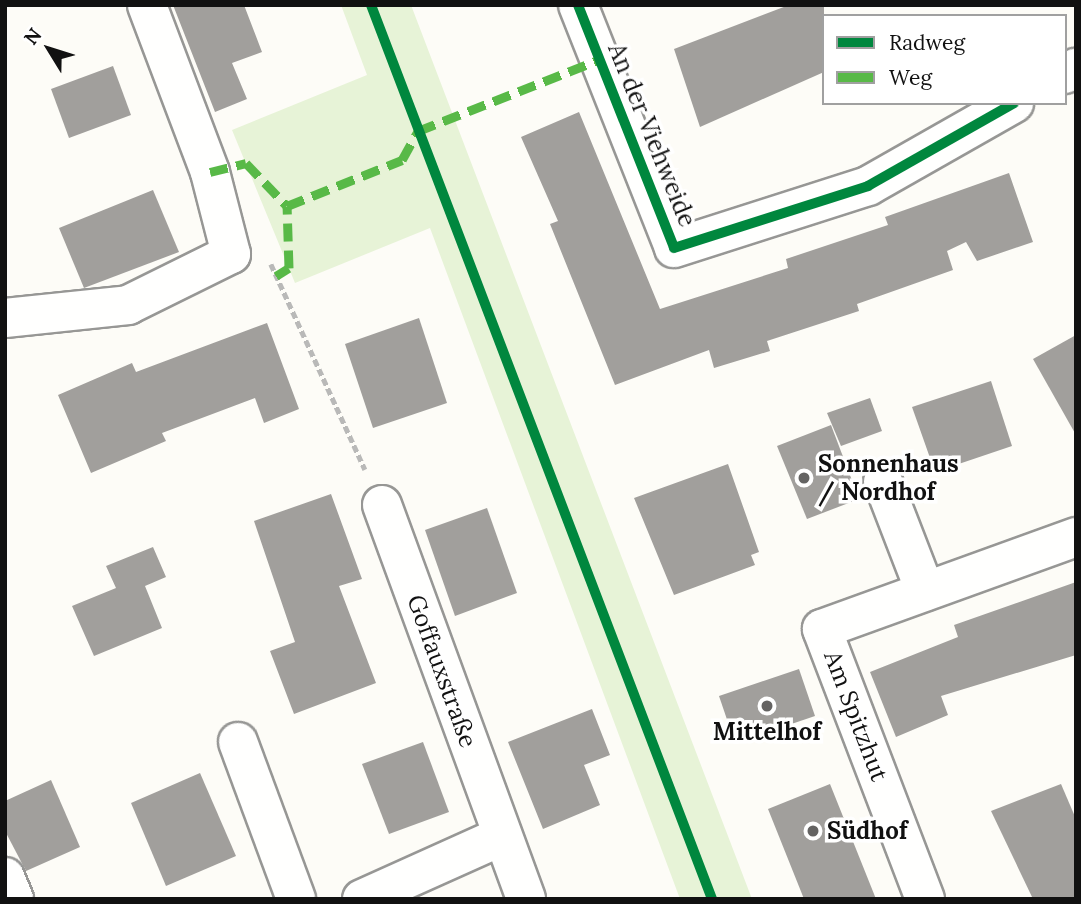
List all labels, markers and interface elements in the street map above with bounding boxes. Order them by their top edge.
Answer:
north arrow [14,14,84,84]
legend [822,14,1067,105]
text: N [18,23,46,49]
text: Radweg [889,29,965,56]
street label: An der Viehweide [602,39,702,231]
text: Weg [889,64,932,91]
place label: Sonnenhaus / Nordhof [818,450,959,506]
marker: Sonnenhaus / Nordhof [796,470,812,486]
street label: Goffauxstraße [401,591,483,751]
street label: Am Spitzhut [818,647,894,785]
marker: Mittelhof [759,698,775,714]
place label: Mittelhof [713,718,821,746]
place label: Südhof [827,817,908,845]
marker: Südhof [805,823,821,839]

